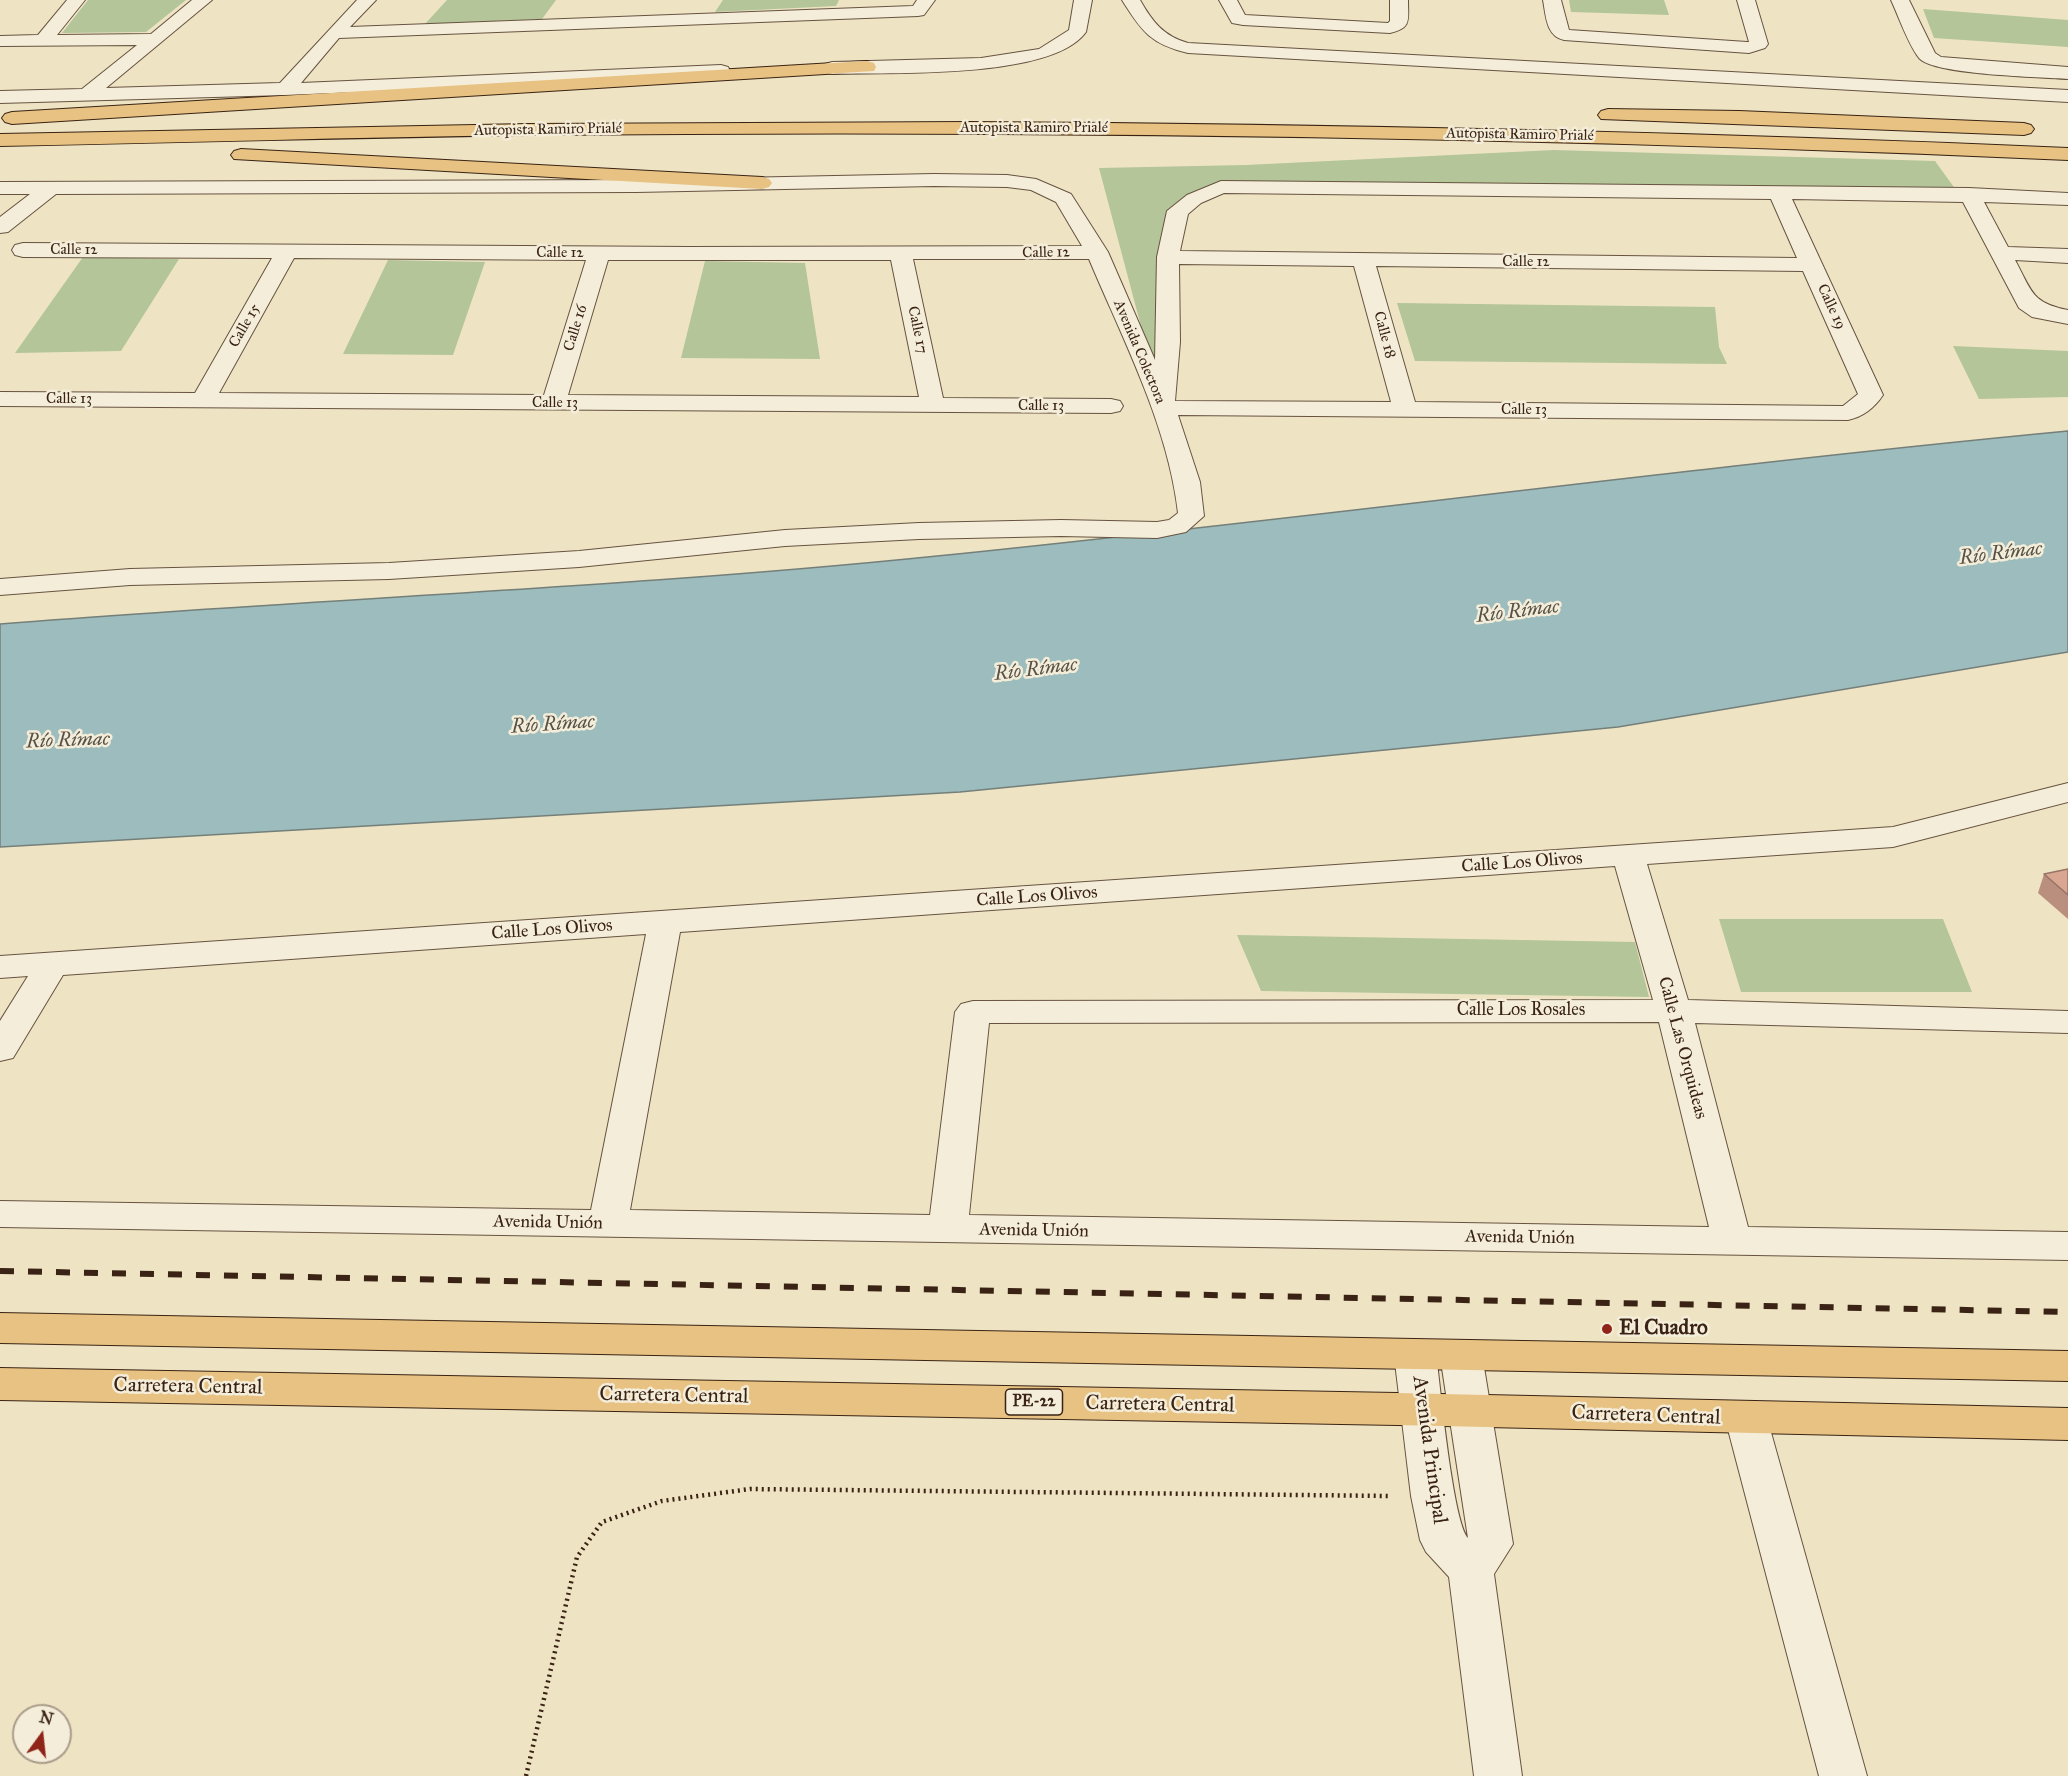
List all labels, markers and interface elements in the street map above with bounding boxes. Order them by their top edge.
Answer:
street label: Autopista Ramiro Prialé [960,119,1108,137]
street label: Autopista Ramiro Prialé [474,120,622,140]
street label: Autopista Ramiro Prialé [1446,125,1594,145]
street label: Calle 12 [50,241,98,259]
street label: Calle 12 [536,244,584,262]
street label: Calle 12 [1022,244,1070,262]
street label: Calle 12 [1502,253,1550,271]
street label: Calle 19 [1813,281,1849,333]
street label: Avenida Colectora [1109,297,1169,407]
street label: Calle 15 [225,301,265,351]
street label: Calle 16 [560,303,592,353]
street label: Calle 17 [903,305,931,355]
street label: Calle 18 [1369,309,1399,361]
street label: Calle 13 [46,390,92,408]
street label: Calle 13 [532,394,578,412]
street label: Calle 13 [1018,397,1064,415]
street label: Calle 13 [1501,401,1547,419]
water label: Río Rímac [1958,537,2044,571]
water label: Río Rímac [1475,595,1561,629]
water label: Río Rímac [993,653,1079,687]
water label: Río Rímac [510,710,596,740]
water label: Río Rímac [26,728,110,754]
street label: Calle Los Olivos [1461,848,1583,878]
street label: Calle Los Olivos [976,882,1098,912]
street label: Calle Los Olivos [491,915,613,945]
street label: Calle Las Orquideas [1653,974,1711,1122]
street label: Calle Los Rosales [1457,1000,1585,1022]
street label: Avenida Unión [493,1211,603,1235]
street label: Avenida Unión [979,1219,1089,1243]
street label: Avenida Unión [1465,1226,1575,1250]
place label: El Cuadro [1619,1316,1708,1342]
marker: El Cuadro [1600,1322,1614,1336]
street label: Carretera Central [113,1373,263,1401]
street label: Avenida Principal [1406,1374,1452,1526]
street label: Carretera Central [599,1382,749,1410]
road number: PE-22 [1006,1389,1062,1415]
street label: Carretera Central [1085,1391,1235,1419]
street label: Carretera Central [1571,1401,1721,1431]
north arrow [12,1704,72,1764]
text: N [37,1707,55,1729]

